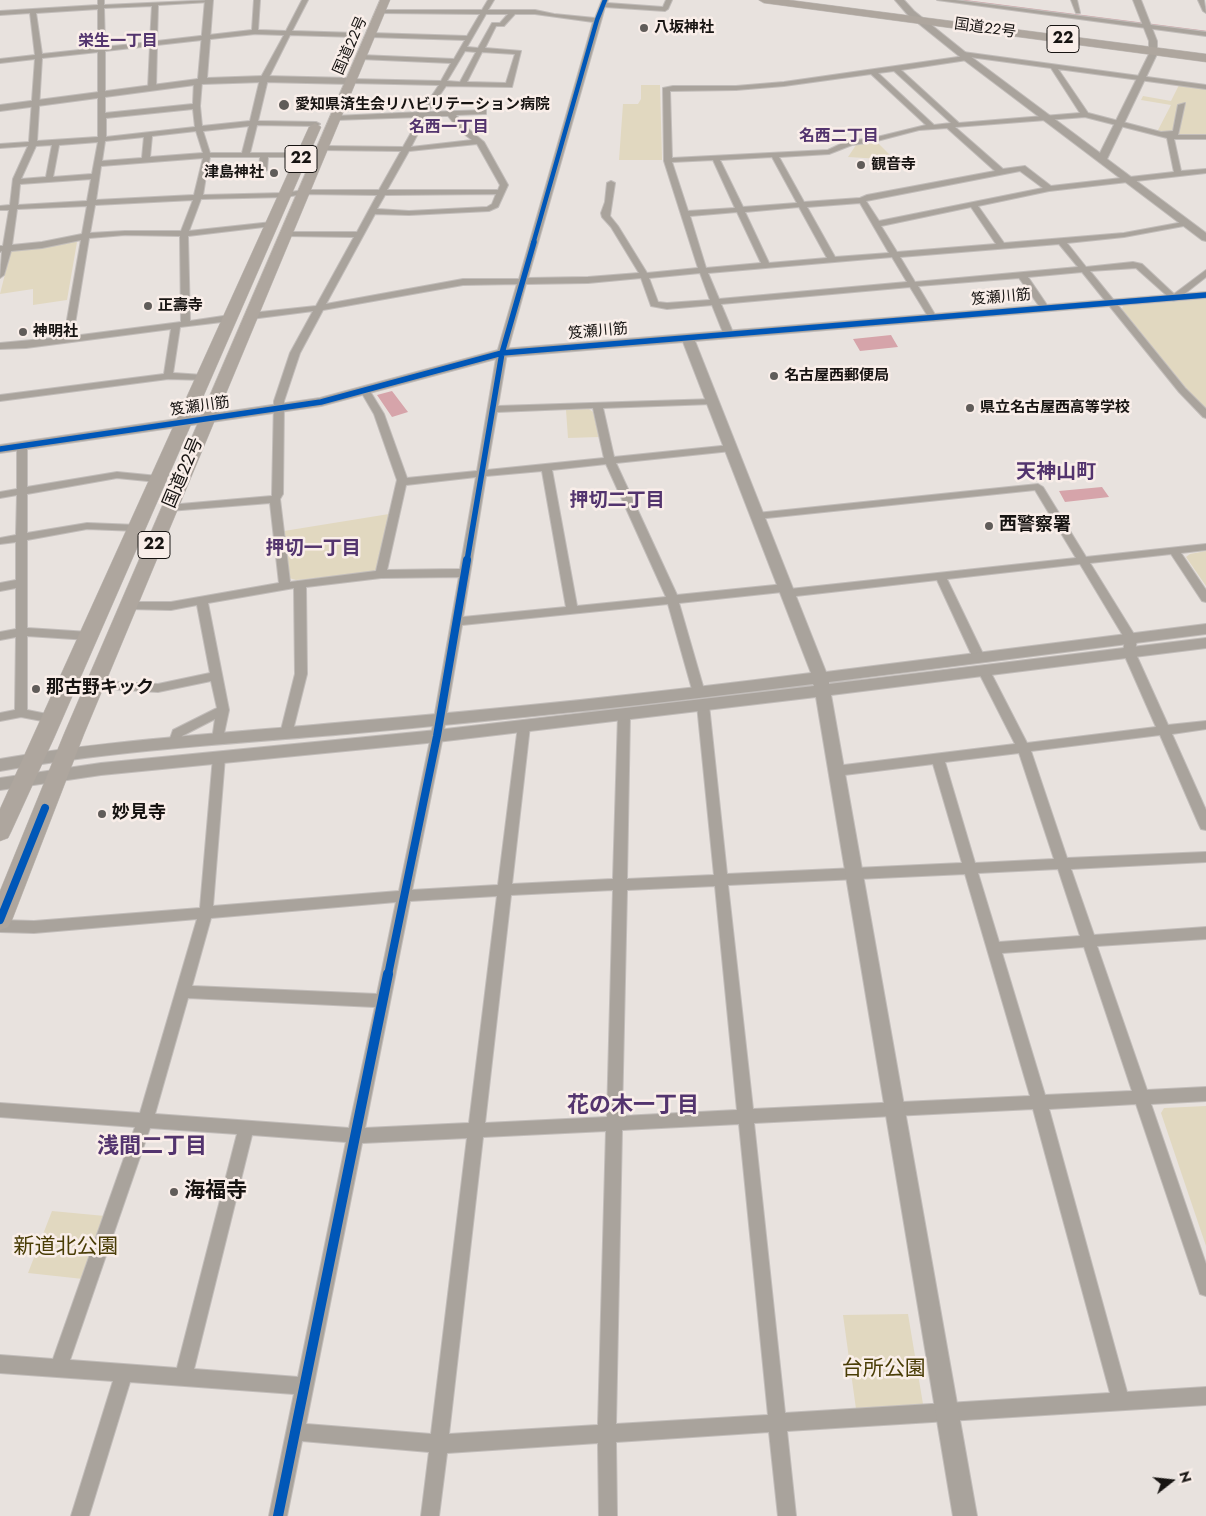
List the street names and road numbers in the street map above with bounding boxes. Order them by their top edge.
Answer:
street label: 国道22号 [330,14,372,78]
street label: 国道22号 [953,16,1017,42]
road number: 22 [1047,26,1079,52]
road number: 22 [285,146,317,172]
street label: 笈瀬川筋 [970,286,1032,310]
street label: 笈瀬川筋 [567,320,629,344]
street label: 笈瀬川筋 [169,394,231,420]
street label: 国道22号 [160,434,208,512]
road number: 22 [138,532,170,558]

